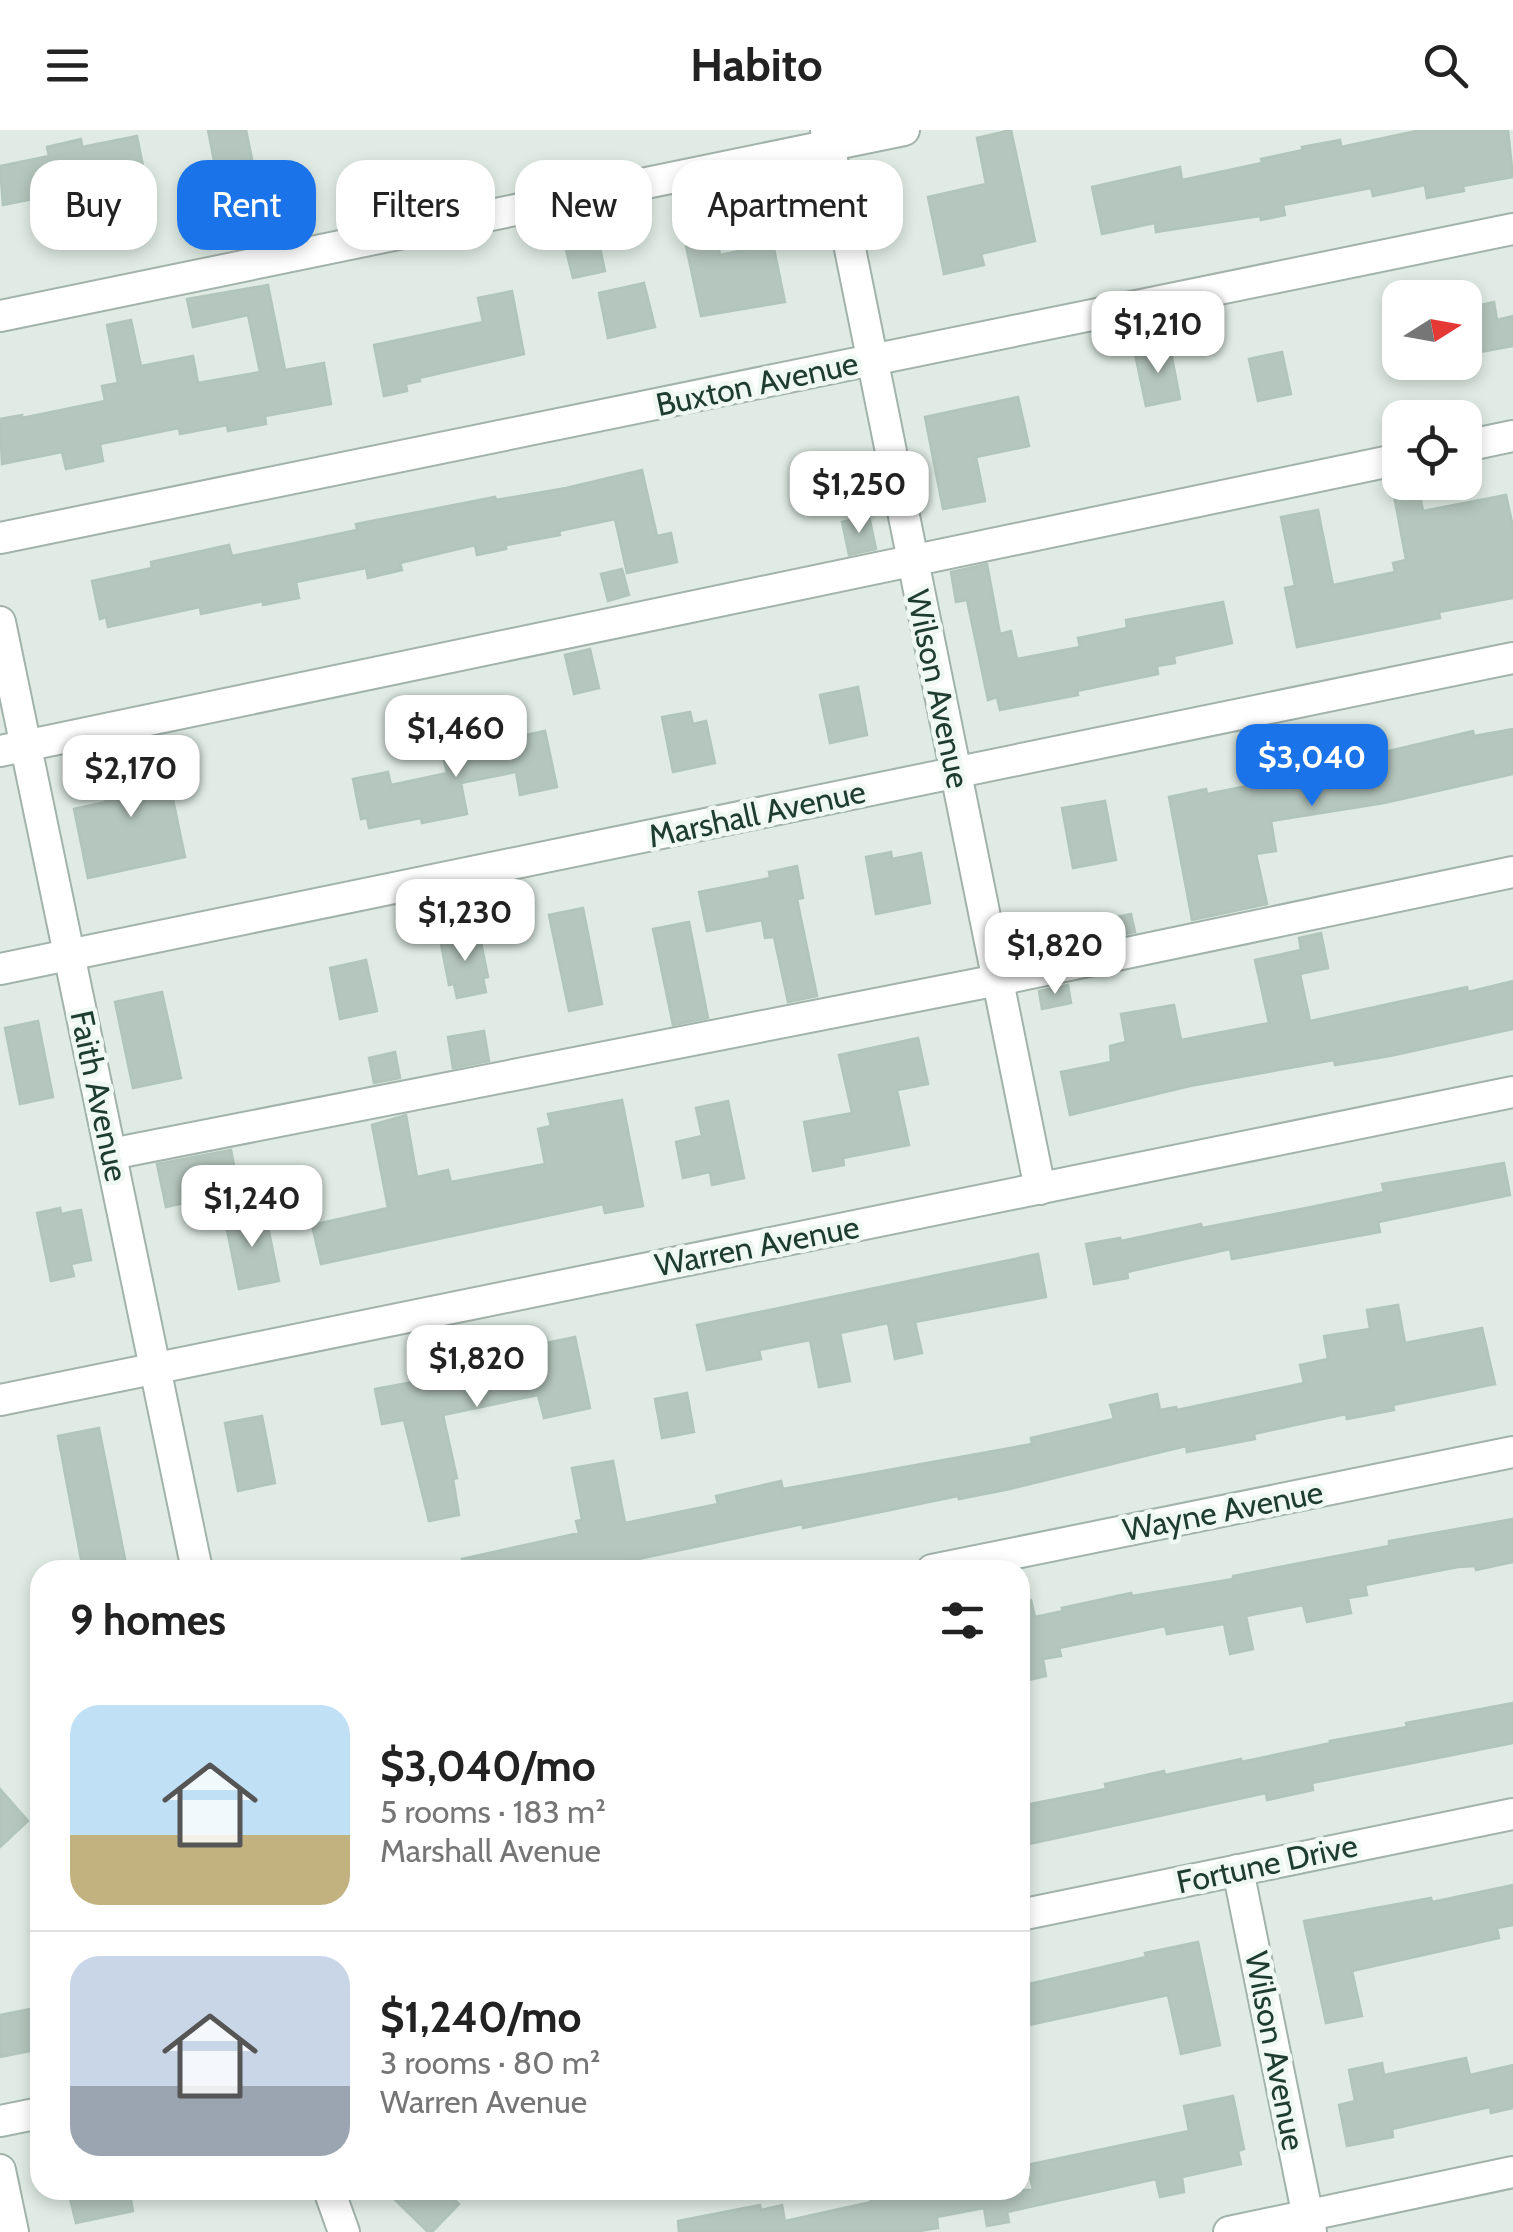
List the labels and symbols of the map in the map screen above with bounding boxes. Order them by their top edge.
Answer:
north arrow [1382,280,1482,380]
pin: $1,210 [1077,291,1239,376]
street label: Buxton Avenue [652,343,862,424]
pin: $1,250 [778,451,940,536]
street label: Wilson Avenue [898,586,979,792]
pin: $1,460 [375,695,537,780]
pin: $3,040 [1231,724,1393,809]
pin: $2,170 [50,735,212,820]
street label: Marshall Avenue [645,771,869,856]
pin: $1,230 [384,879,546,964]
pin: $1,820 [974,912,1136,997]
street label: Faith Avenue [62,1007,137,1185]
pin: $1,240 [171,1165,333,1250]
street label: Warren Avenue [652,1207,862,1284]
pin: $1,820 [396,1325,558,1410]
street label: Wayne Avenue [1120,1472,1326,1549]
street label: Fortune Drive [1173,1825,1361,1902]
street label: Wilson Avenue [1237,1948,1314,2154]

